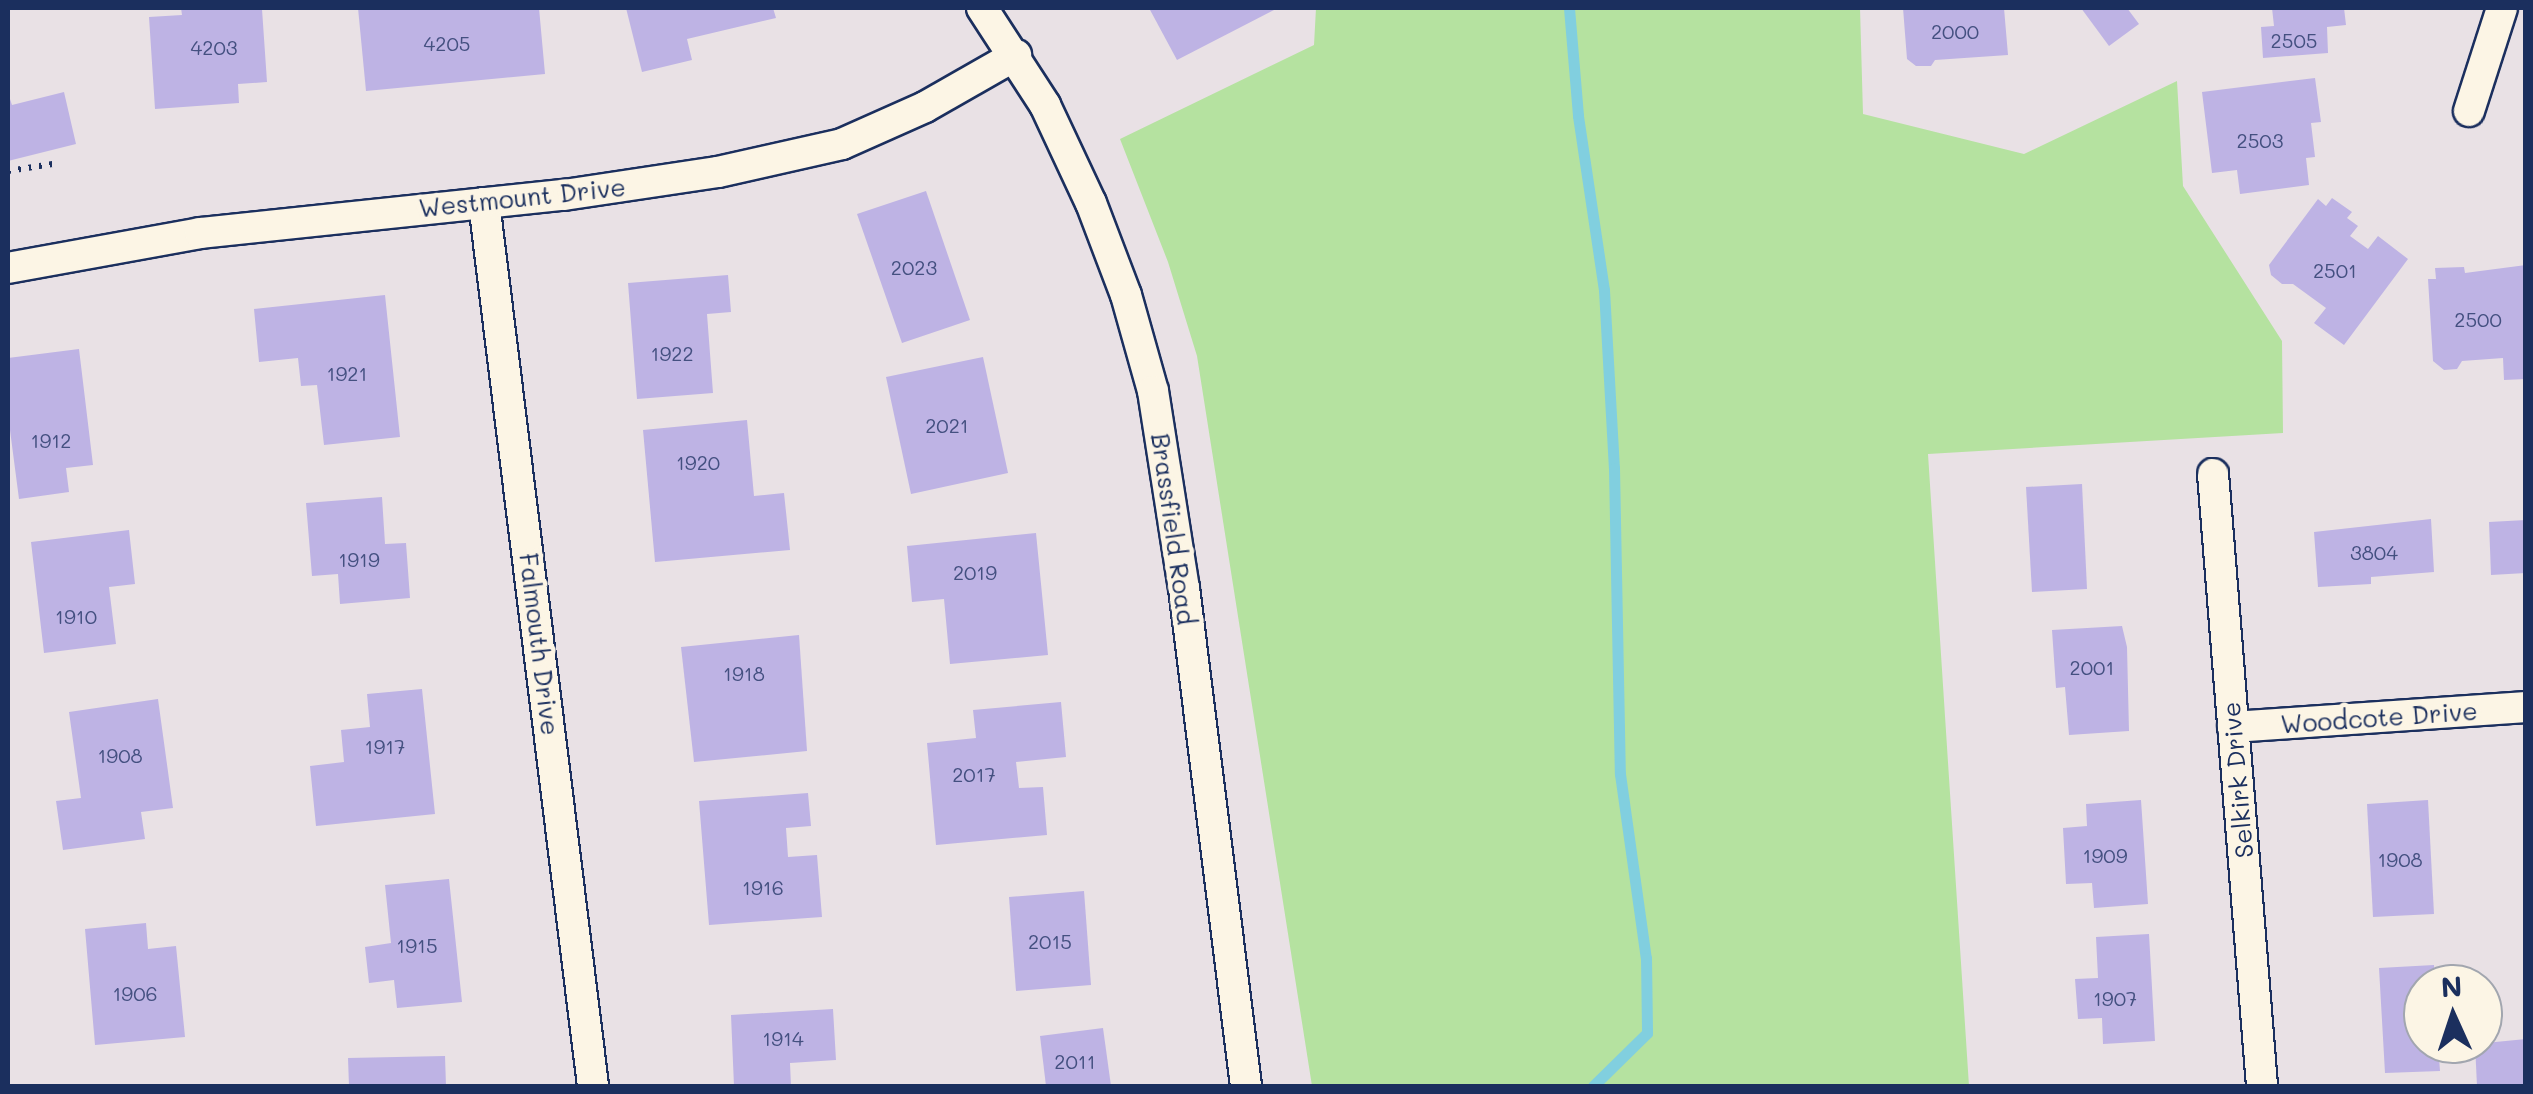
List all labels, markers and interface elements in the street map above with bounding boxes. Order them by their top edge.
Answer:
house number: 2000 [1931,19,1979,43]
house number: 2505 [2271,28,2317,52]
house number: 4205 [424,31,470,55]
house number: 4203 [191,35,237,59]
house number: 2503 [2237,128,2283,152]
street label: Westmount Drive [417,171,627,223]
house number: 2023 [891,255,937,279]
house number: 2501 [2313,258,2357,282]
house number: 2500 [2454,307,2502,331]
house number: 1922 [650,341,694,365]
house number: 1921 [327,361,367,385]
house number: 2021 [925,413,969,437]
house number: 1912 [31,428,71,452]
street label: Brassfield Road [1146,431,1202,627]
house number: 1920 [676,450,720,474]
house number: 3804 [2350,540,2398,564]
house number: 1919 [338,547,380,571]
street label: Falmouth Drive [514,551,566,737]
house number: 2019 [953,560,997,584]
house number: 1910 [55,604,97,628]
house number: 2001 [2070,655,2114,679]
house number: 1918 [723,661,765,685]
street label: Woodcote Drive [2279,695,2479,739]
street label: Selkirk Drive [2215,701,2259,859]
house number: 1917 [365,734,405,758]
house number: 1908 [97,743,143,767]
house number: 2017 [952,762,996,786]
house number: 1909 [2083,843,2127,867]
house number: 1908 [2377,847,2423,871]
house number: 1916 [742,875,784,899]
house number: 2015 [1028,929,1072,953]
house number: 1915 [396,933,438,957]
north arrow [2403,964,2503,1064]
text: N [2440,968,2463,1005]
house number: 1906 [112,981,158,1005]
house number: 1907 [2093,986,2137,1010]
house number: 1914 [762,1026,804,1050]
house number: 2011 [1054,1049,1096,1073]

